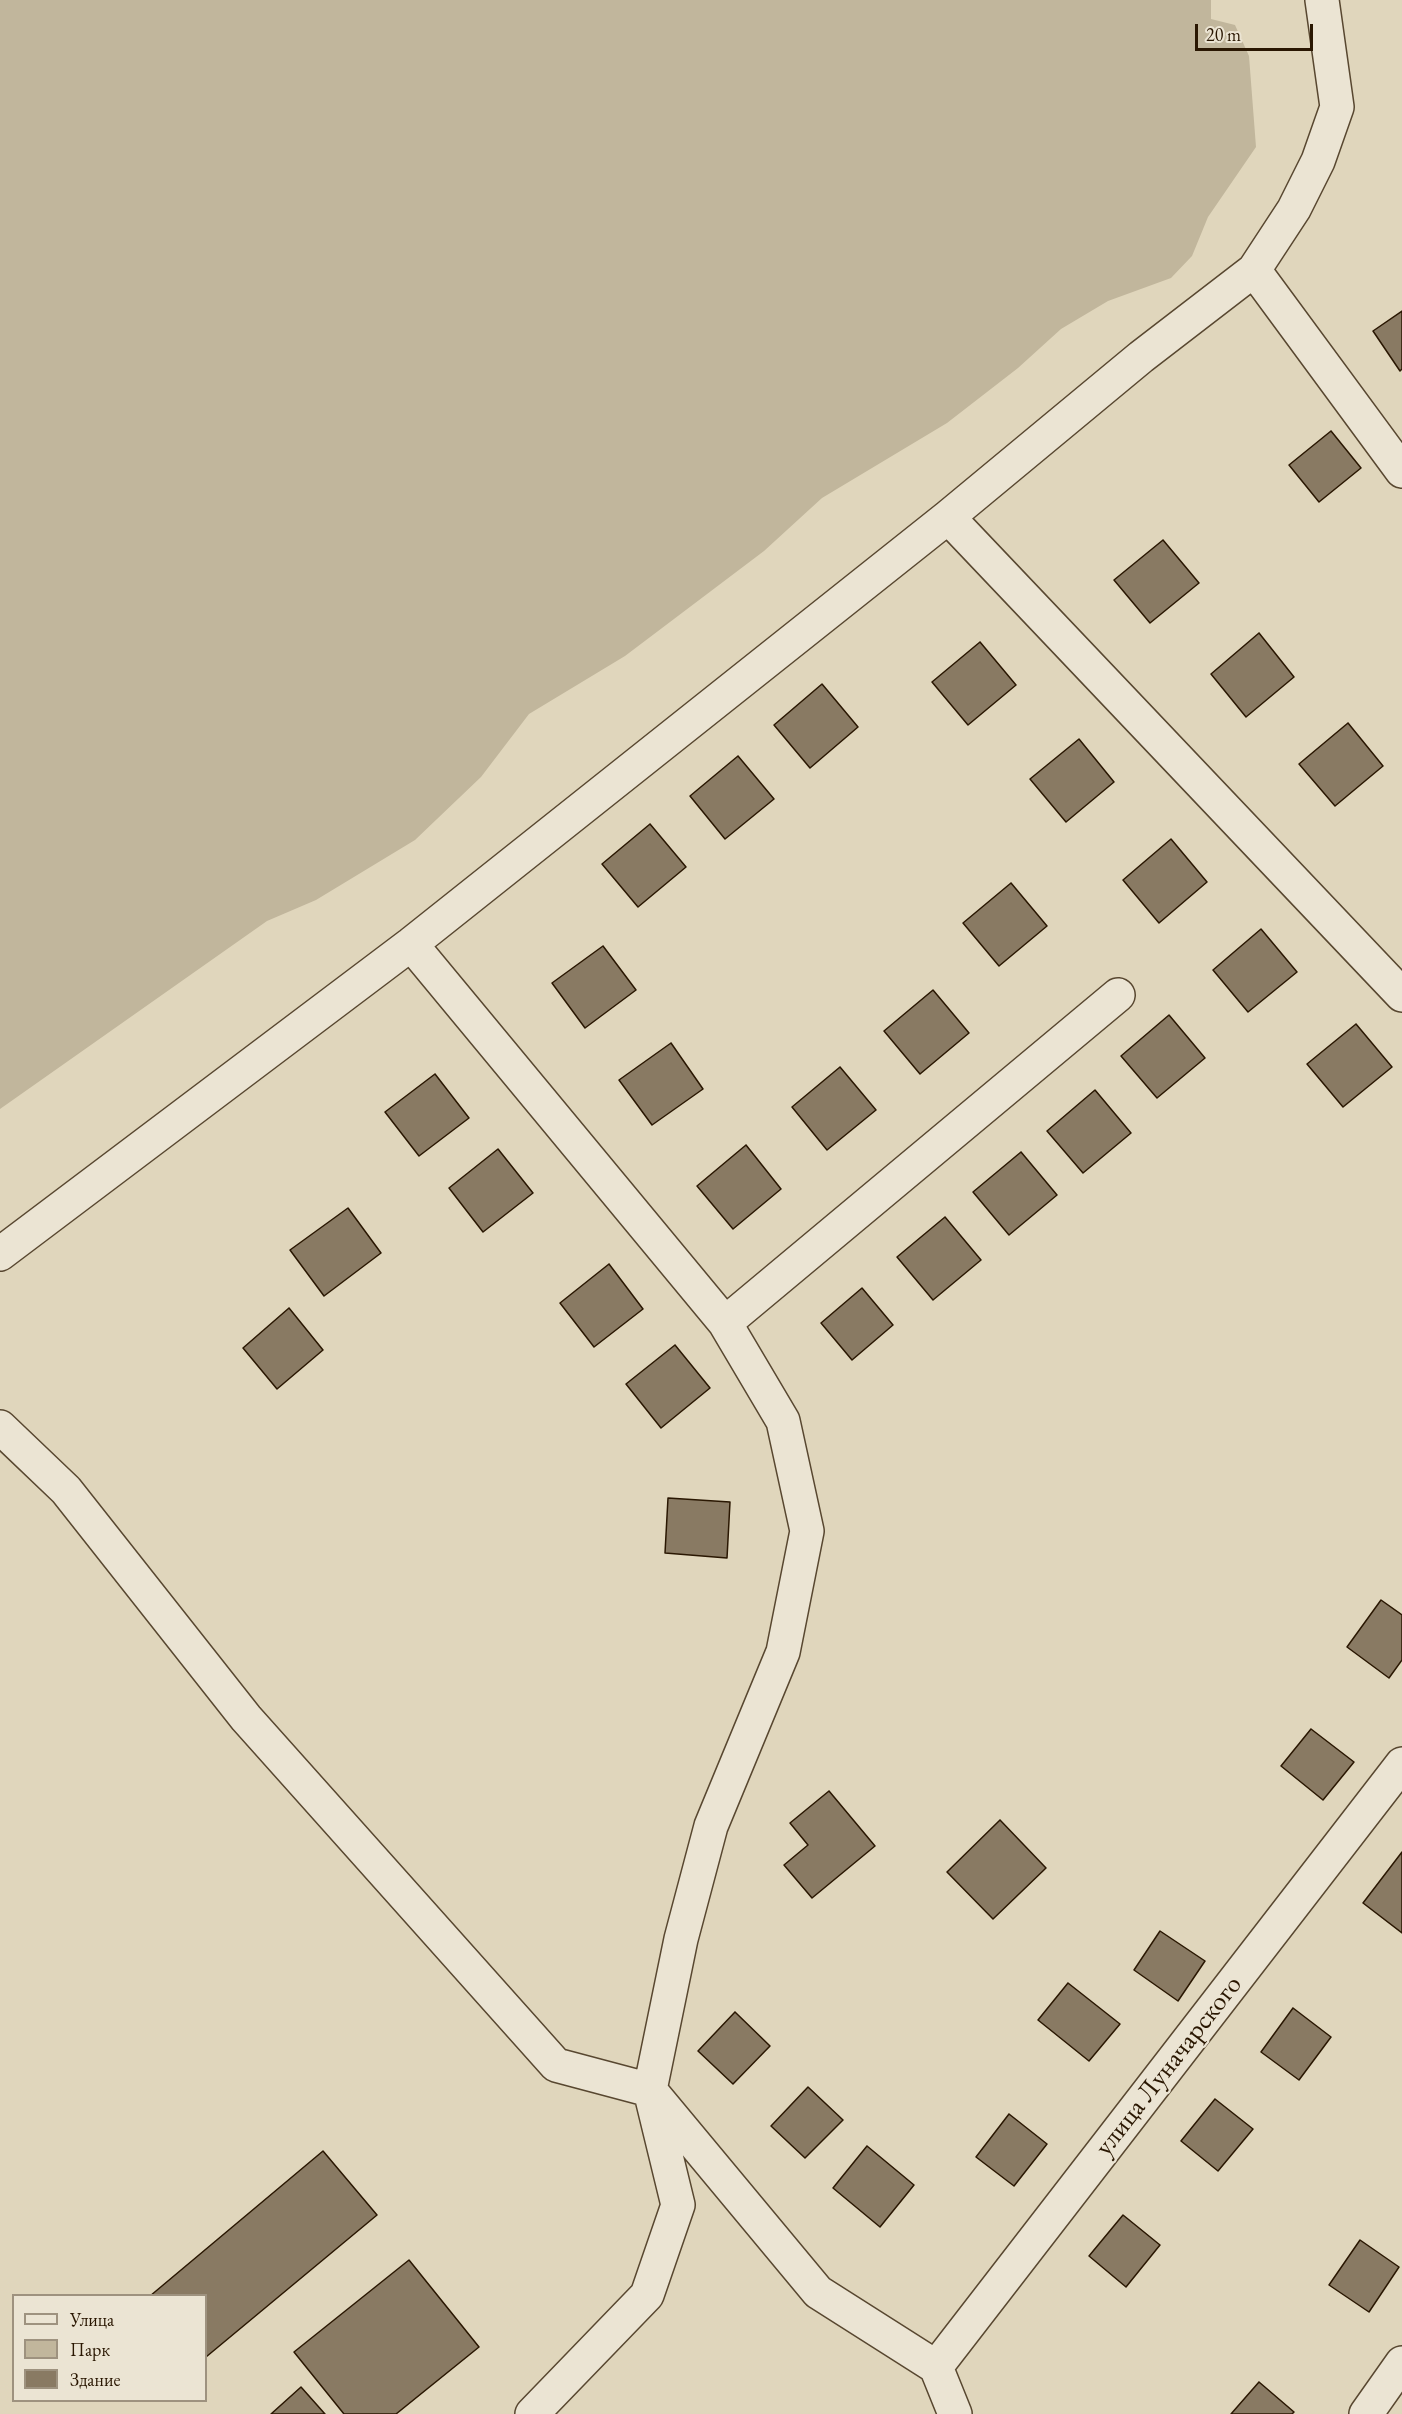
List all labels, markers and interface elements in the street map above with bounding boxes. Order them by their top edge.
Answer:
scale bar [1198,12,1316,50]
text: 20 m [1206,23,1241,46]
street label: улица Луначарского [1089,1969,1249,2163]
legend [12,2294,207,2402]
text: Улица [70,2308,114,2331]
text: Парк [70,2338,110,2361]
text: Здание [70,2368,120,2391]

